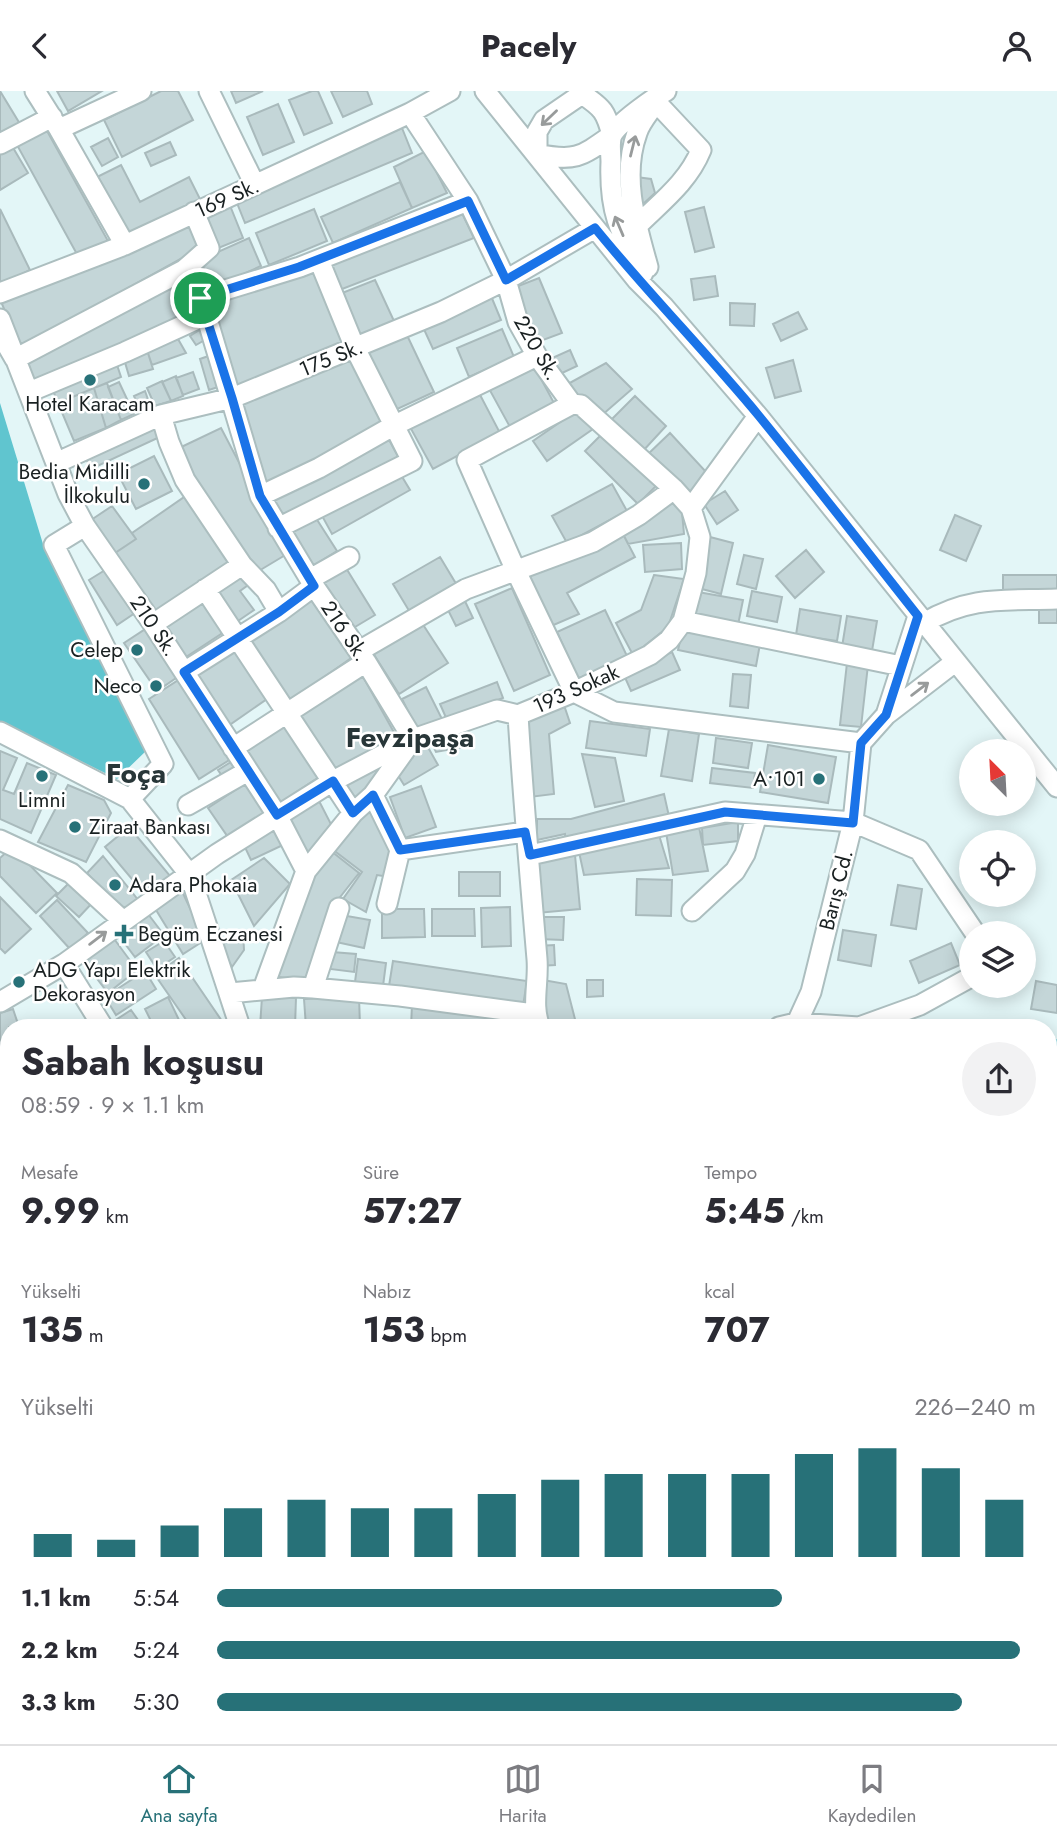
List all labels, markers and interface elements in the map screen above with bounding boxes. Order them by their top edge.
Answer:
text: Pacely [481,23,576,69]
icon: back [21,27,59,65]
icon: person [998,27,1036,65]
one-way arrow [541,109,558,126]
one-way arrow [627,135,640,158]
street label: 169 Sk. [190,171,264,225]
one-way arrow [611,216,624,237]
pin [170,268,230,328]
icon: arrive [181,279,219,317]
street label: 220 Sk. [506,310,568,386]
street label: 175 Sk. [295,332,367,384]
marker: Hotel Karacam [82,372,98,388]
place label: Hotel Karacam [25,389,155,419]
place label: Bedia Midilli İlkokulu [19,457,130,511]
marker: Bedia Midilli İlkokulu [136,476,152,492]
street label: 210 Sk. [123,589,185,663]
street label: 216 Sk. [314,595,376,667]
place label: Celep [70,635,123,665]
marker: Celep [129,642,145,658]
street label: 193 Sokak [528,657,624,721]
place label: Neco [93,671,142,701]
marker: Neco [148,678,164,694]
one-way arrow [911,682,930,697]
district label: Fevzipaşa [346,717,474,758]
north arrow [959,739,1036,815]
map controls [959,739,1036,998]
district label: Foça [106,753,166,794]
place label: A•101 [753,764,805,794]
marker: Limni [34,768,50,784]
marker: A•101 [811,771,827,787]
place label: Limni [18,785,66,815]
place label: Ziraat Bankası [89,812,211,842]
marker: Ziraat Bankası [67,819,83,835]
button: locate [959,830,1036,907]
street label: Barış Cd. [812,847,860,933]
place label: Adara Phokaia [129,870,257,900]
marker: Adara Phokaia [107,877,123,893]
place label: Begüm Eczanesi [138,919,283,949]
button: layers [959,921,1036,998]
marker: Begüm Eczanesi [116,926,132,942]
one-way arrow [88,931,107,946]
place label: ADG Yapı Elektrik Dekorasyon [33,955,191,1009]
marker: ADG Yapı Elektrik Dekorasyon [11,974,27,990]
text: Sabah koşusu [21,1034,264,1089]
button: share [962,1042,1036,1116]
text: 08:59 · 9 × 1.1 km [21,1088,205,1122]
text: Mesafe [21,1159,78,1186]
text: Süre [363,1159,399,1186]
text: Tempo [704,1159,757,1186]
text: 9.99 [21,1186,100,1236]
text: 57:27 [363,1186,462,1236]
text: 5:45 [704,1186,785,1236]
text: km [100,1203,129,1230]
text: /km [785,1203,824,1230]
text: Yükselti [21,1278,81,1305]
text: Nabız [363,1278,411,1305]
text: kcal [704,1278,735,1305]
text: 135 [21,1305,83,1355]
text: 153 [363,1305,425,1355]
text: 707 [704,1305,770,1355]
text: m [83,1322,104,1349]
text: bpm [425,1322,467,1349]
text: Yükselti [21,1390,94,1424]
text: 226–240 m [914,1390,1036,1424]
text: 1.1 km [21,1581,91,1615]
text: 5:54 [133,1581,179,1615]
text: 2.2 km [21,1633,98,1667]
text: 5:24 [133,1633,179,1667]
text: 3.3 km [21,1685,96,1719]
text: 5:30 [133,1685,179,1719]
tab: Ana sayfa [141,1760,218,1829]
tab: Harita [499,1760,547,1829]
tab: Kaydedilen [828,1760,916,1829]

